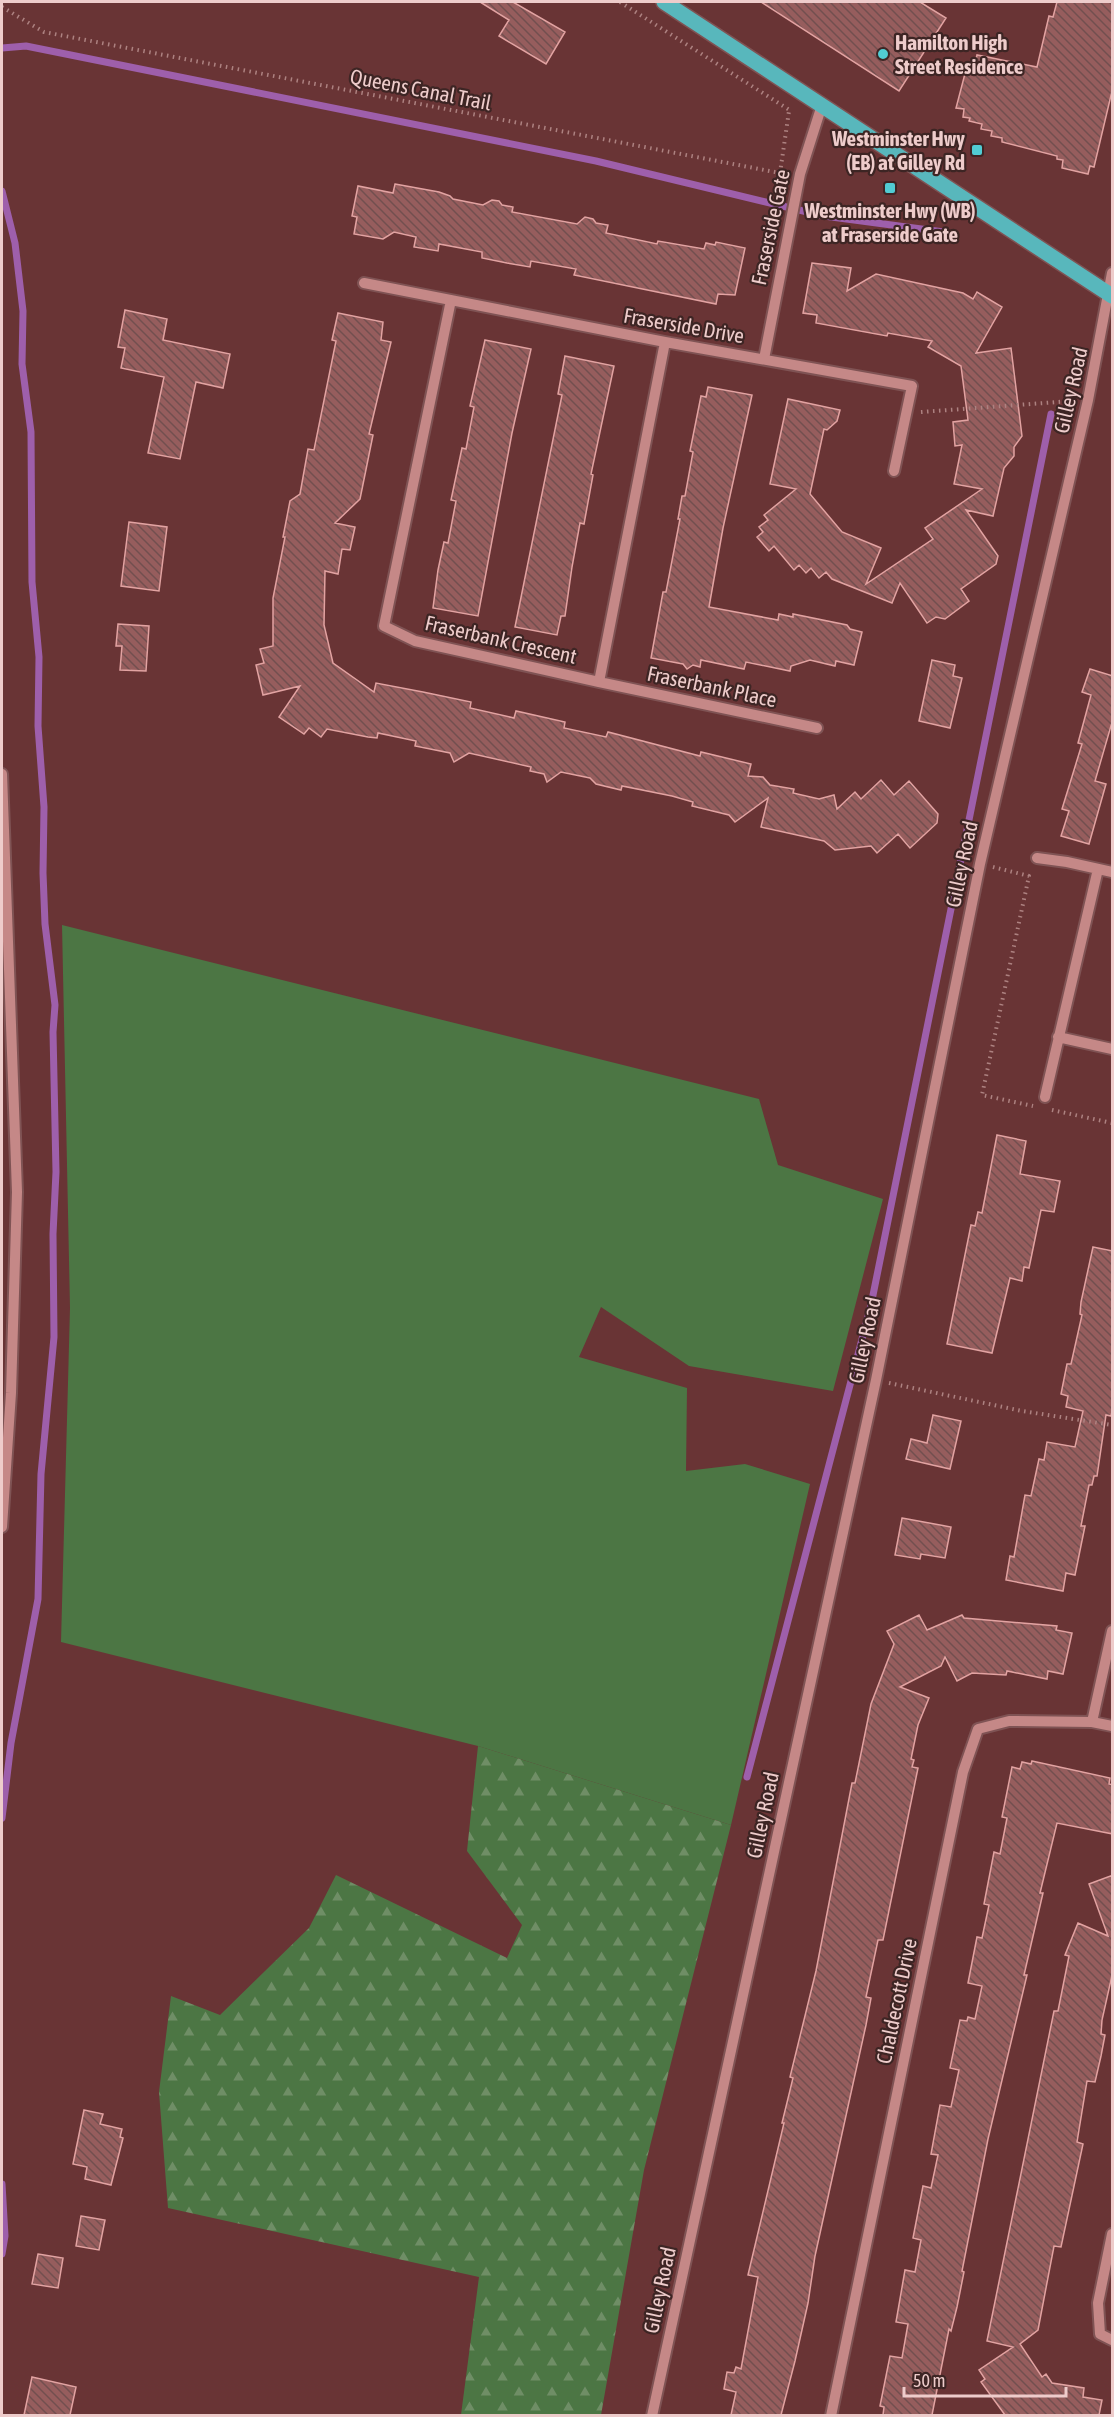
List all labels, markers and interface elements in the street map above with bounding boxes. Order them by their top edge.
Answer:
place label: Hamilton High Street Residence [895,30,1023,78]
marker: Hamilton High Street Residence [876,47,890,61]
street label: Queens Canal Trail [348,64,494,115]
place label: Westminster Hwy (EB) at Gilley Rd [831,126,965,174]
marker: Westminster Hwy (EB) at Gilley Rd [970,143,984,157]
street label: Fraserside Gate [746,167,794,287]
marker: Westminster Hwy (WB) at Fraserside Gate [883,181,897,195]
place label: Westminster Hwy (WB) at Fraserside Gate [803,198,976,246]
street label: Fraserside Drive [622,303,746,347]
street label: Gilley Road [1048,345,1092,435]
street label: Fraserbank Crescent [423,610,579,668]
street label: Fraserbank Place [645,661,779,711]
street label: Gilley Road [940,819,982,909]
street label: Gilley Road [843,1295,885,1385]
street label: Gilley Road [741,1770,783,1860]
street label: Chaldecott Drive [871,1936,921,2066]
street label: Gilley Road [638,2245,680,2335]
scale bar [904,2360,1066,2398]
text: 50 m [913,2370,945,2391]

